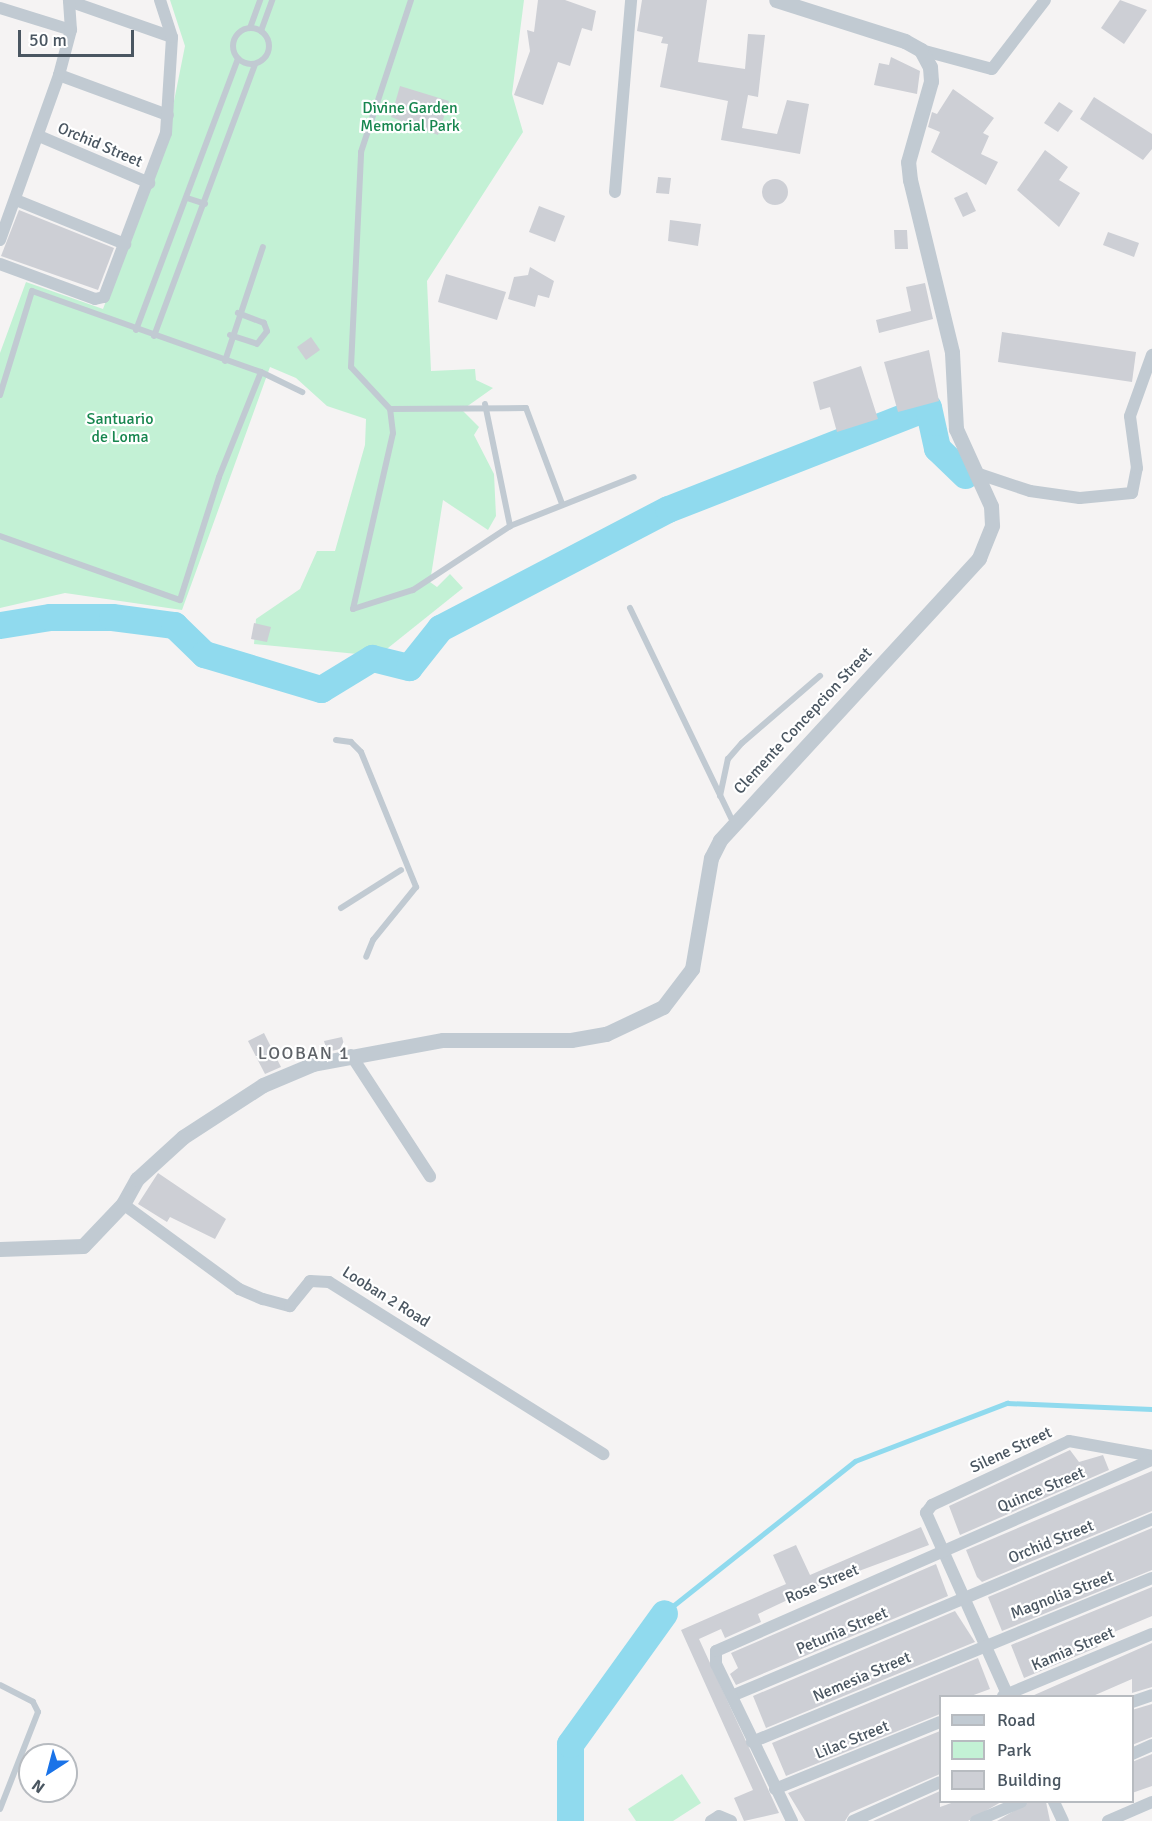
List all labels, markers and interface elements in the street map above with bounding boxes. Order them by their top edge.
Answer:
scale bar [21,18,136,56]
text: 50 m [29,29,67,51]
park label: Divine Garden Memorial Park [360,98,460,136]
street label: Orchid Street [55,119,145,171]
park label: Santuario de Loma [86,409,154,447]
street label: Clemente Concepcion Street [730,644,876,798]
district label: LOOBAN 1 [258,1042,350,1064]
street label: Looban 2 Road [339,1262,433,1332]
street label: Silene Street [967,1423,1055,1477]
street label: Quince Street [995,1463,1087,1517]
street label: Orchid Street [1005,1516,1097,1568]
street label: Rose Street [782,1560,862,1608]
street label: Magnolia Street [1008,1567,1116,1623]
street label: Petunia Street [793,1603,891,1659]
street label: Kamia Street [1029,1623,1117,1675]
street label: Nemesia Street [810,1648,914,1706]
legend [939,1695,1134,1803]
text: Road [997,1709,1036,1731]
street label: Lilac Street [812,1717,892,1763]
text: Park [997,1739,1032,1761]
north arrow [18,1743,78,1803]
text: Building [997,1769,1061,1791]
text: N [28,1775,49,1797]

